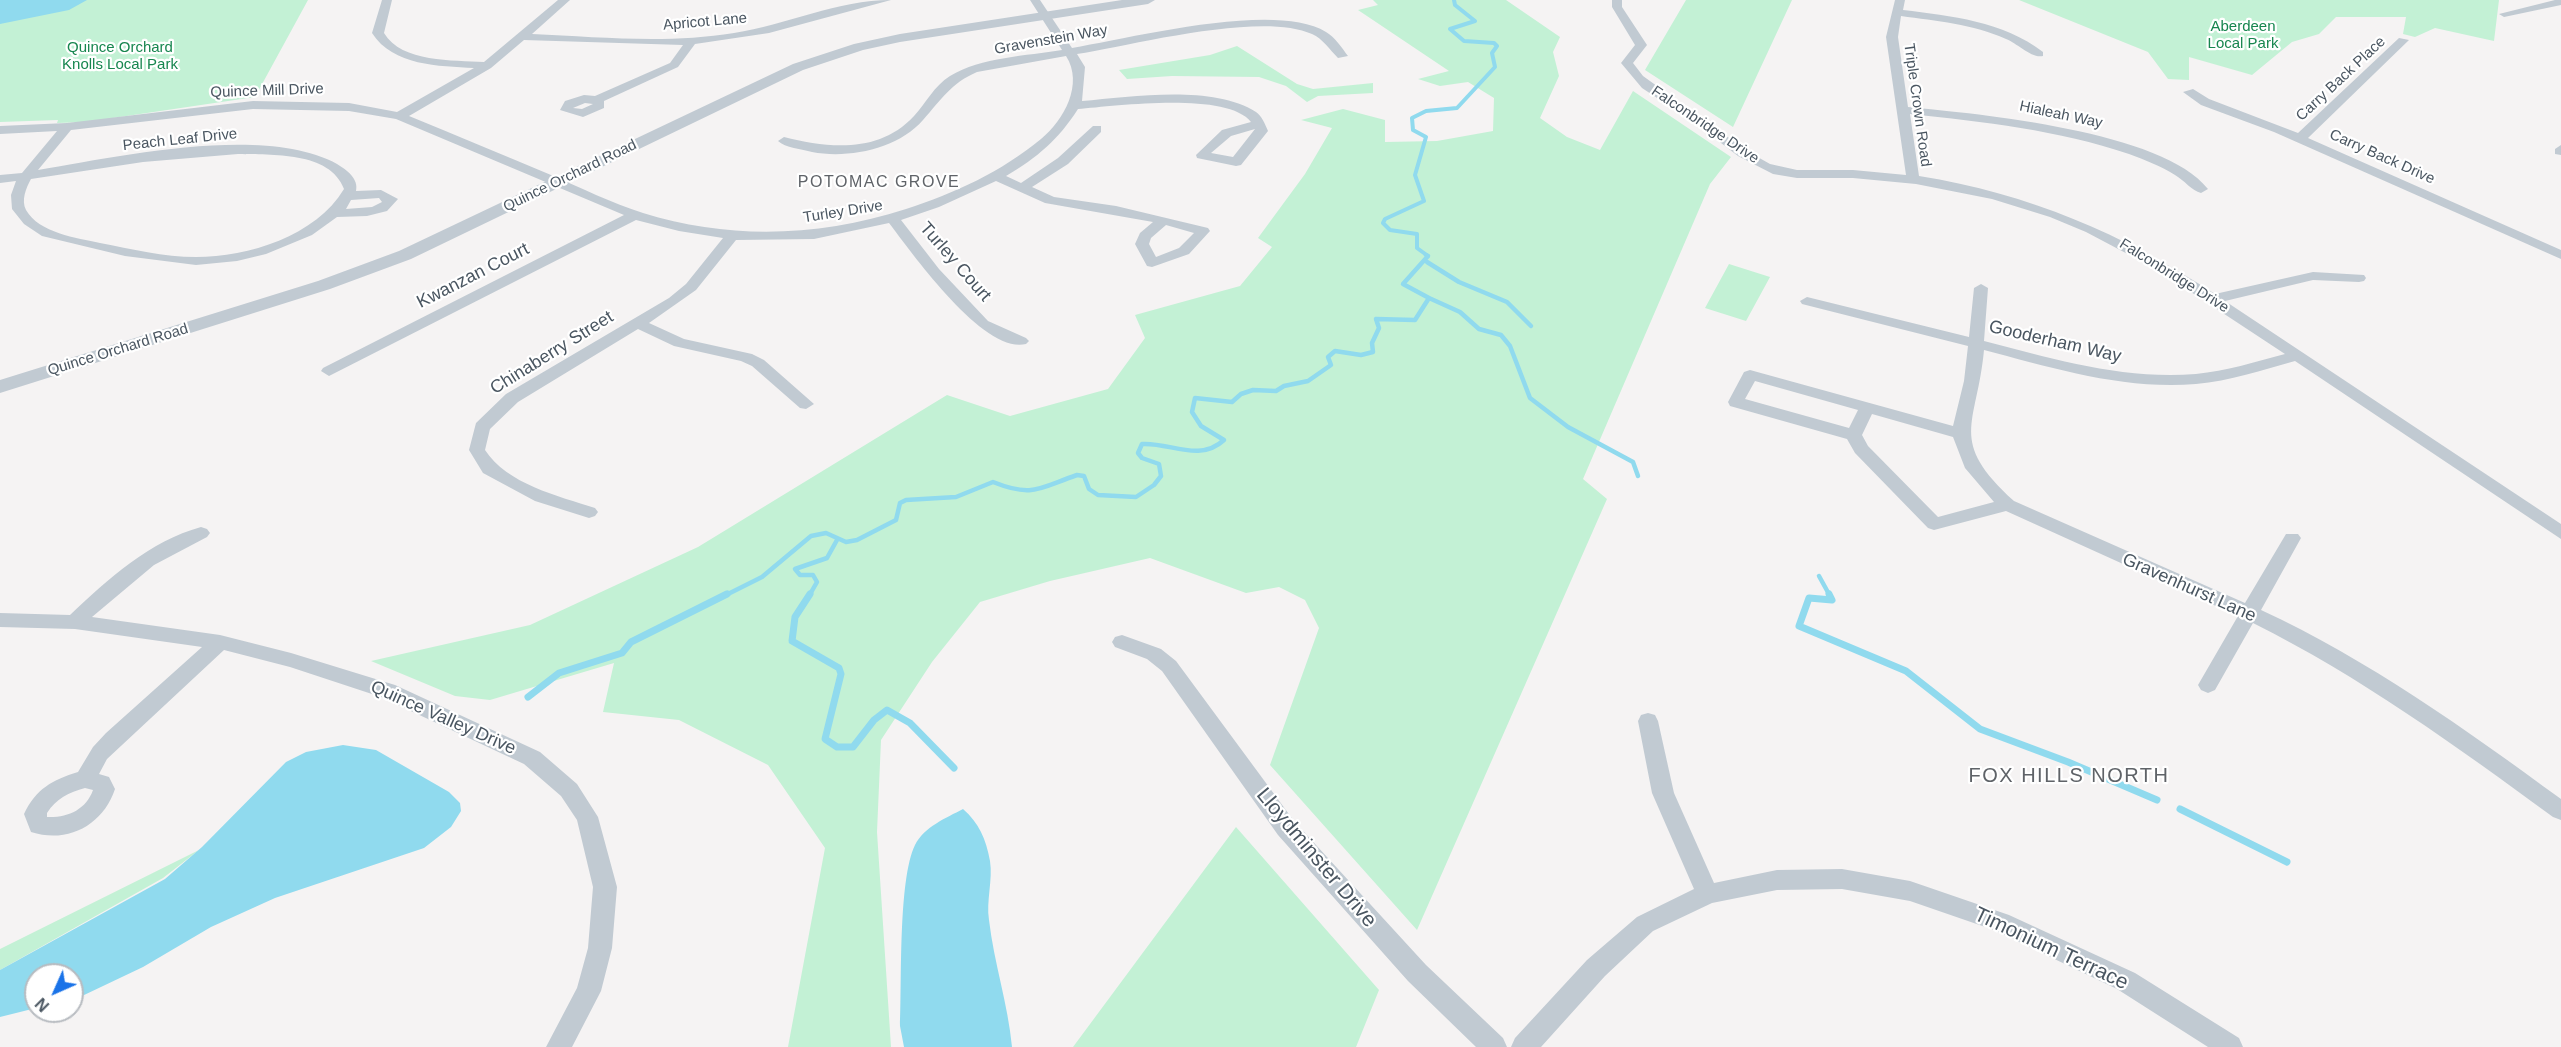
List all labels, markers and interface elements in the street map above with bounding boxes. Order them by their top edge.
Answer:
street label: Apricot Lane [662,9,748,35]
park label: Aberdeen Local Park [2208,18,2278,53]
street label: Gravenstein Way [993,21,1109,59]
street label: Carry Back Place [2292,33,2390,125]
park label: Quince Orchard Knolls Local Park [62,39,178,74]
street label: Triple Crown Road [1899,42,1935,168]
street label: Quince Mill Drive [210,80,324,102]
street label: Falconbridge Drive [1648,82,1762,168]
street label: Hialeah Way [2018,97,2104,133]
street label: Peach Leaf Drive [122,125,238,155]
street label: Carry Back Drive [2327,126,2437,188]
street label: Quince Orchard Road [500,136,640,216]
district label: POTOMAC GROVE [798,173,960,193]
street label: Turley Drive [802,197,884,227]
street label: Turley Court [915,218,995,306]
street label: Falconbridge Drive [2116,235,2232,317]
street label: Kwanzan Court [413,238,533,314]
street label: Chinaberry Street [486,306,618,400]
street label: Gooderham Way [1987,316,2123,368]
street label: Quince Orchard Road [46,320,190,380]
street label: Gravenhurst Lane [2119,549,2259,627]
street label: Quince Valley Drive [367,676,519,760]
district label: FOX HILLS NORTH [1968,764,2170,788]
street label: Lloydminster Drive [1250,783,1382,933]
street label: Timonium Terrace [1970,902,2132,996]
north arrow [24,963,84,1023]
text: N [32,995,52,1015]

